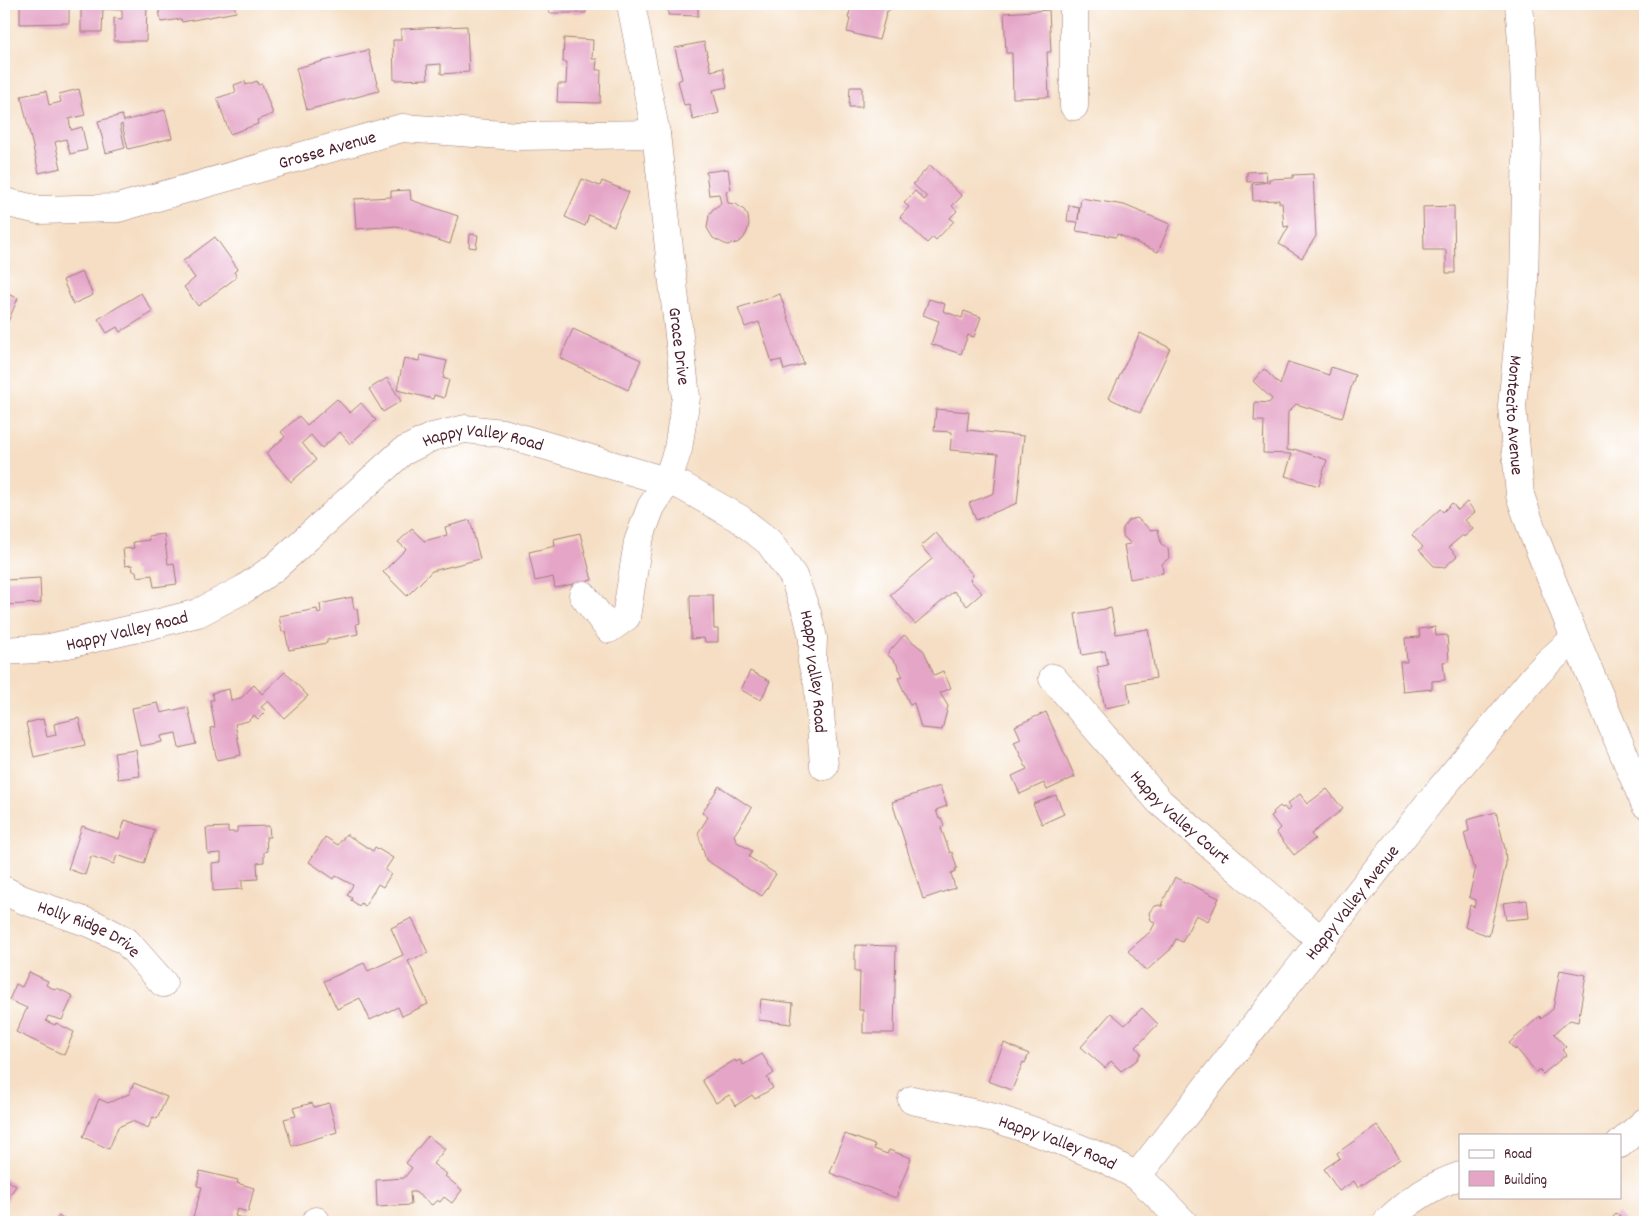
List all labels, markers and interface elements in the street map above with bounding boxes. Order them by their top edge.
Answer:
street label: Grosse Avenue [276,126,379,177]
street label: Grace Drive [660,306,695,387]
street label: Montecito Avenue [1497,354,1528,476]
street label: Happy Valley Road [418,419,546,459]
street label: Happy Valley Road [64,606,191,659]
street label: Happy Valley Road [792,608,832,734]
street label: Happy Valley Court [1123,766,1235,872]
street label: Happy Valley Avenue [1300,841,1407,966]
street label: Holly Ridge Drive [34,896,145,964]
street label: Happy Valley Road [995,1110,1120,1178]
legend [1459,1134,1622,1198]
text: Road [1504,1144,1532,1166]
text: Building [1504,1170,1547,1192]

